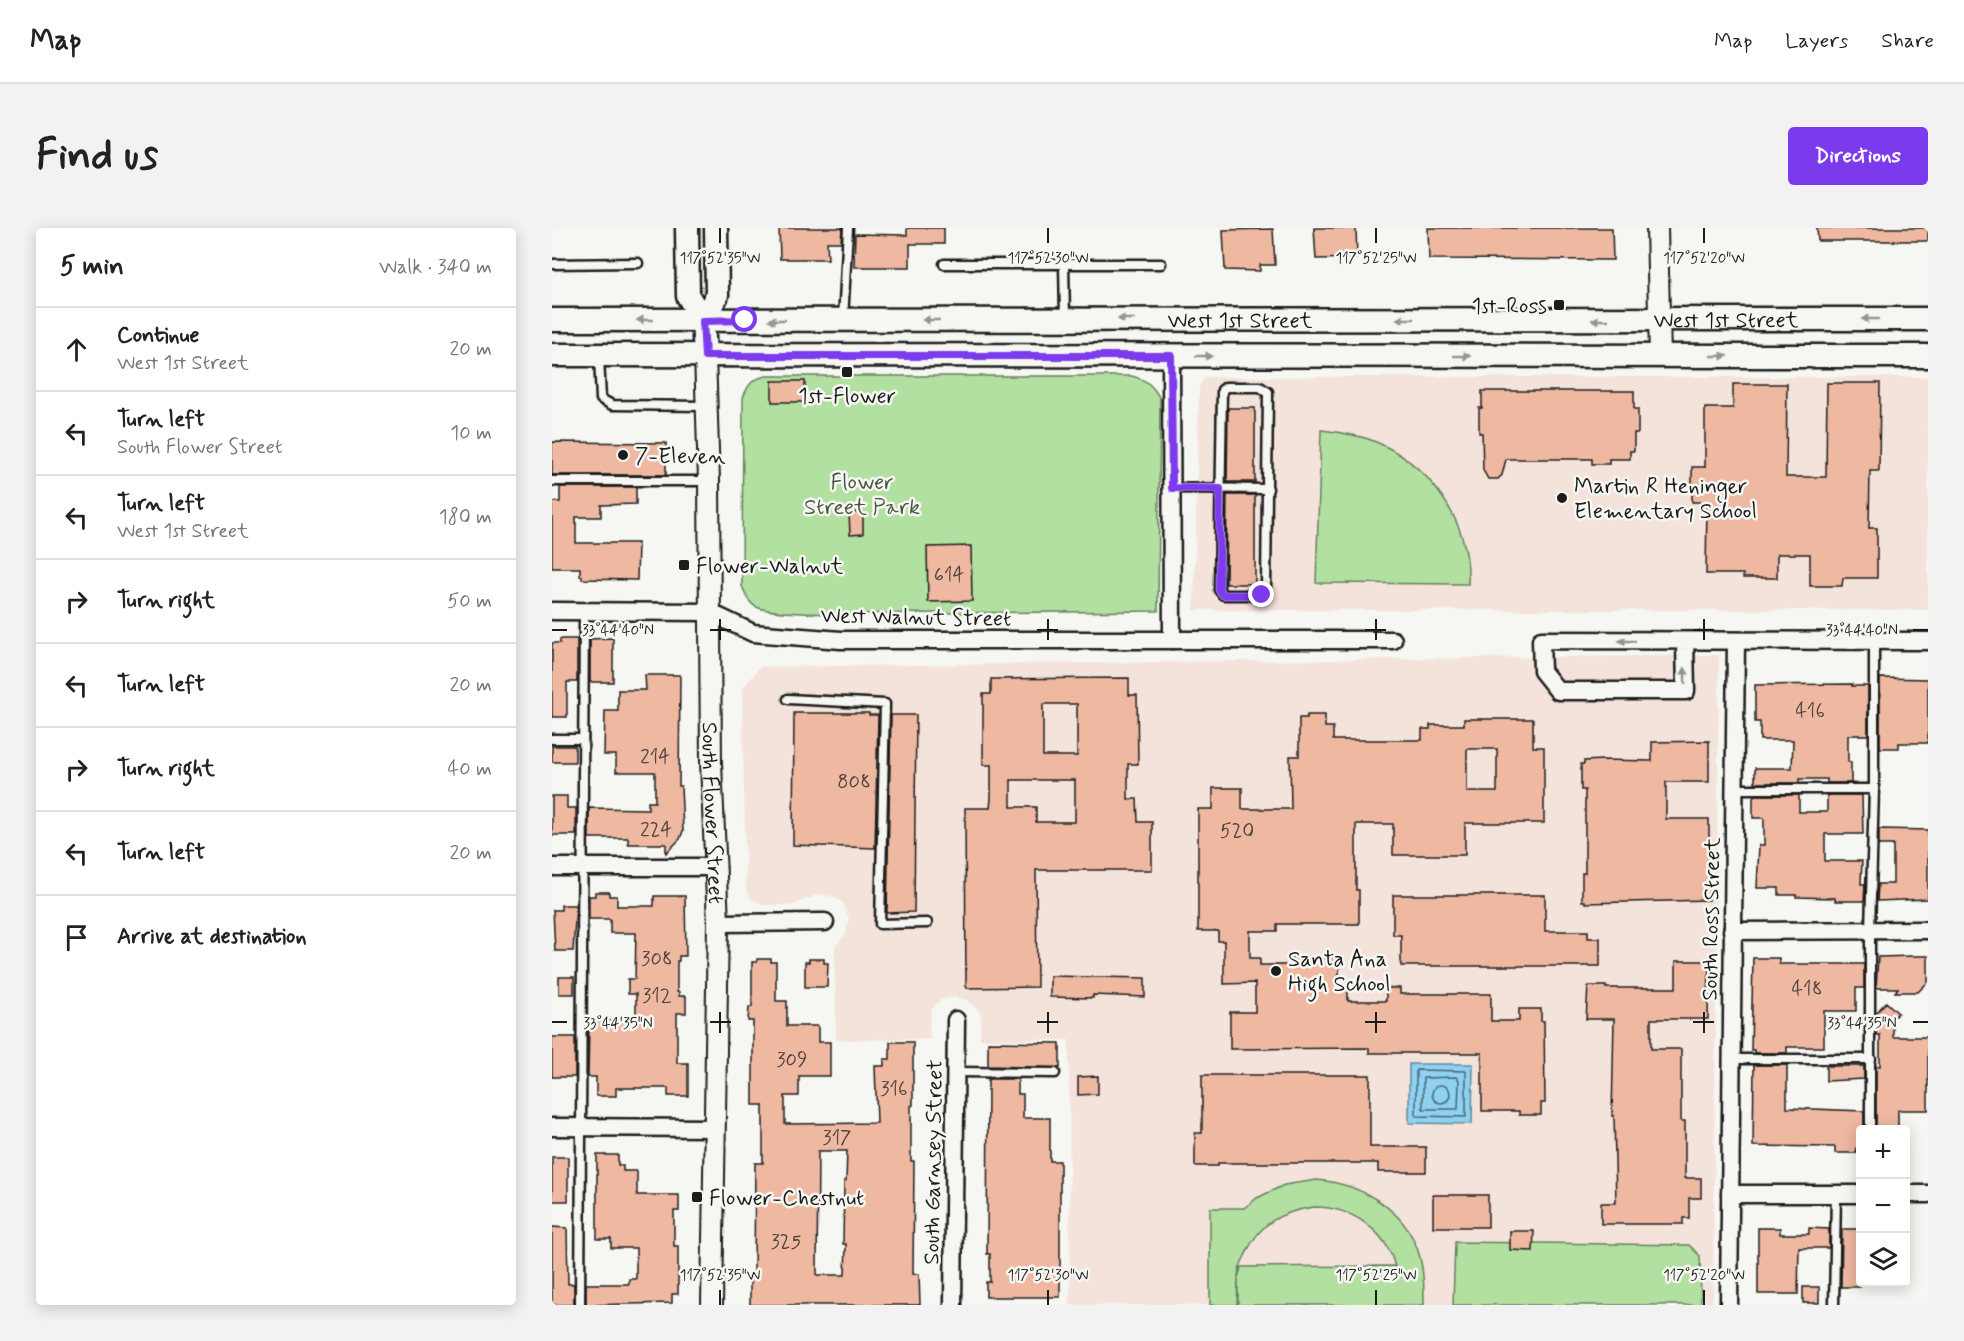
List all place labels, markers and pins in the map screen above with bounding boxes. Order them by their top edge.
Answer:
place label: 1st-Ross [1471,293,1547,321]
marker: 1st-Ross [1552,298,1566,312]
marker: 1st-Flower [840,365,854,379]
place label: 1st-Flower [798,383,896,411]
place label: 7-Eleven [635,443,725,471]
marker: 7-Eleven [616,448,630,462]
place label: Martin R Heninger Elementary School [1574,473,1757,526]
marker: Martin R Heninger Elementary School [1555,491,1569,505]
place label: Flower-Walnut [696,553,843,581]
marker: Flower-Walnut [677,558,691,572]
place label: Santa Ana High School [1288,946,1391,1002]
marker: Santa Ana High School [1269,964,1283,978]
place label: Flower-Chestnut [709,1185,864,1213]
marker: Flower-Chestnut [690,1190,704,1204]

